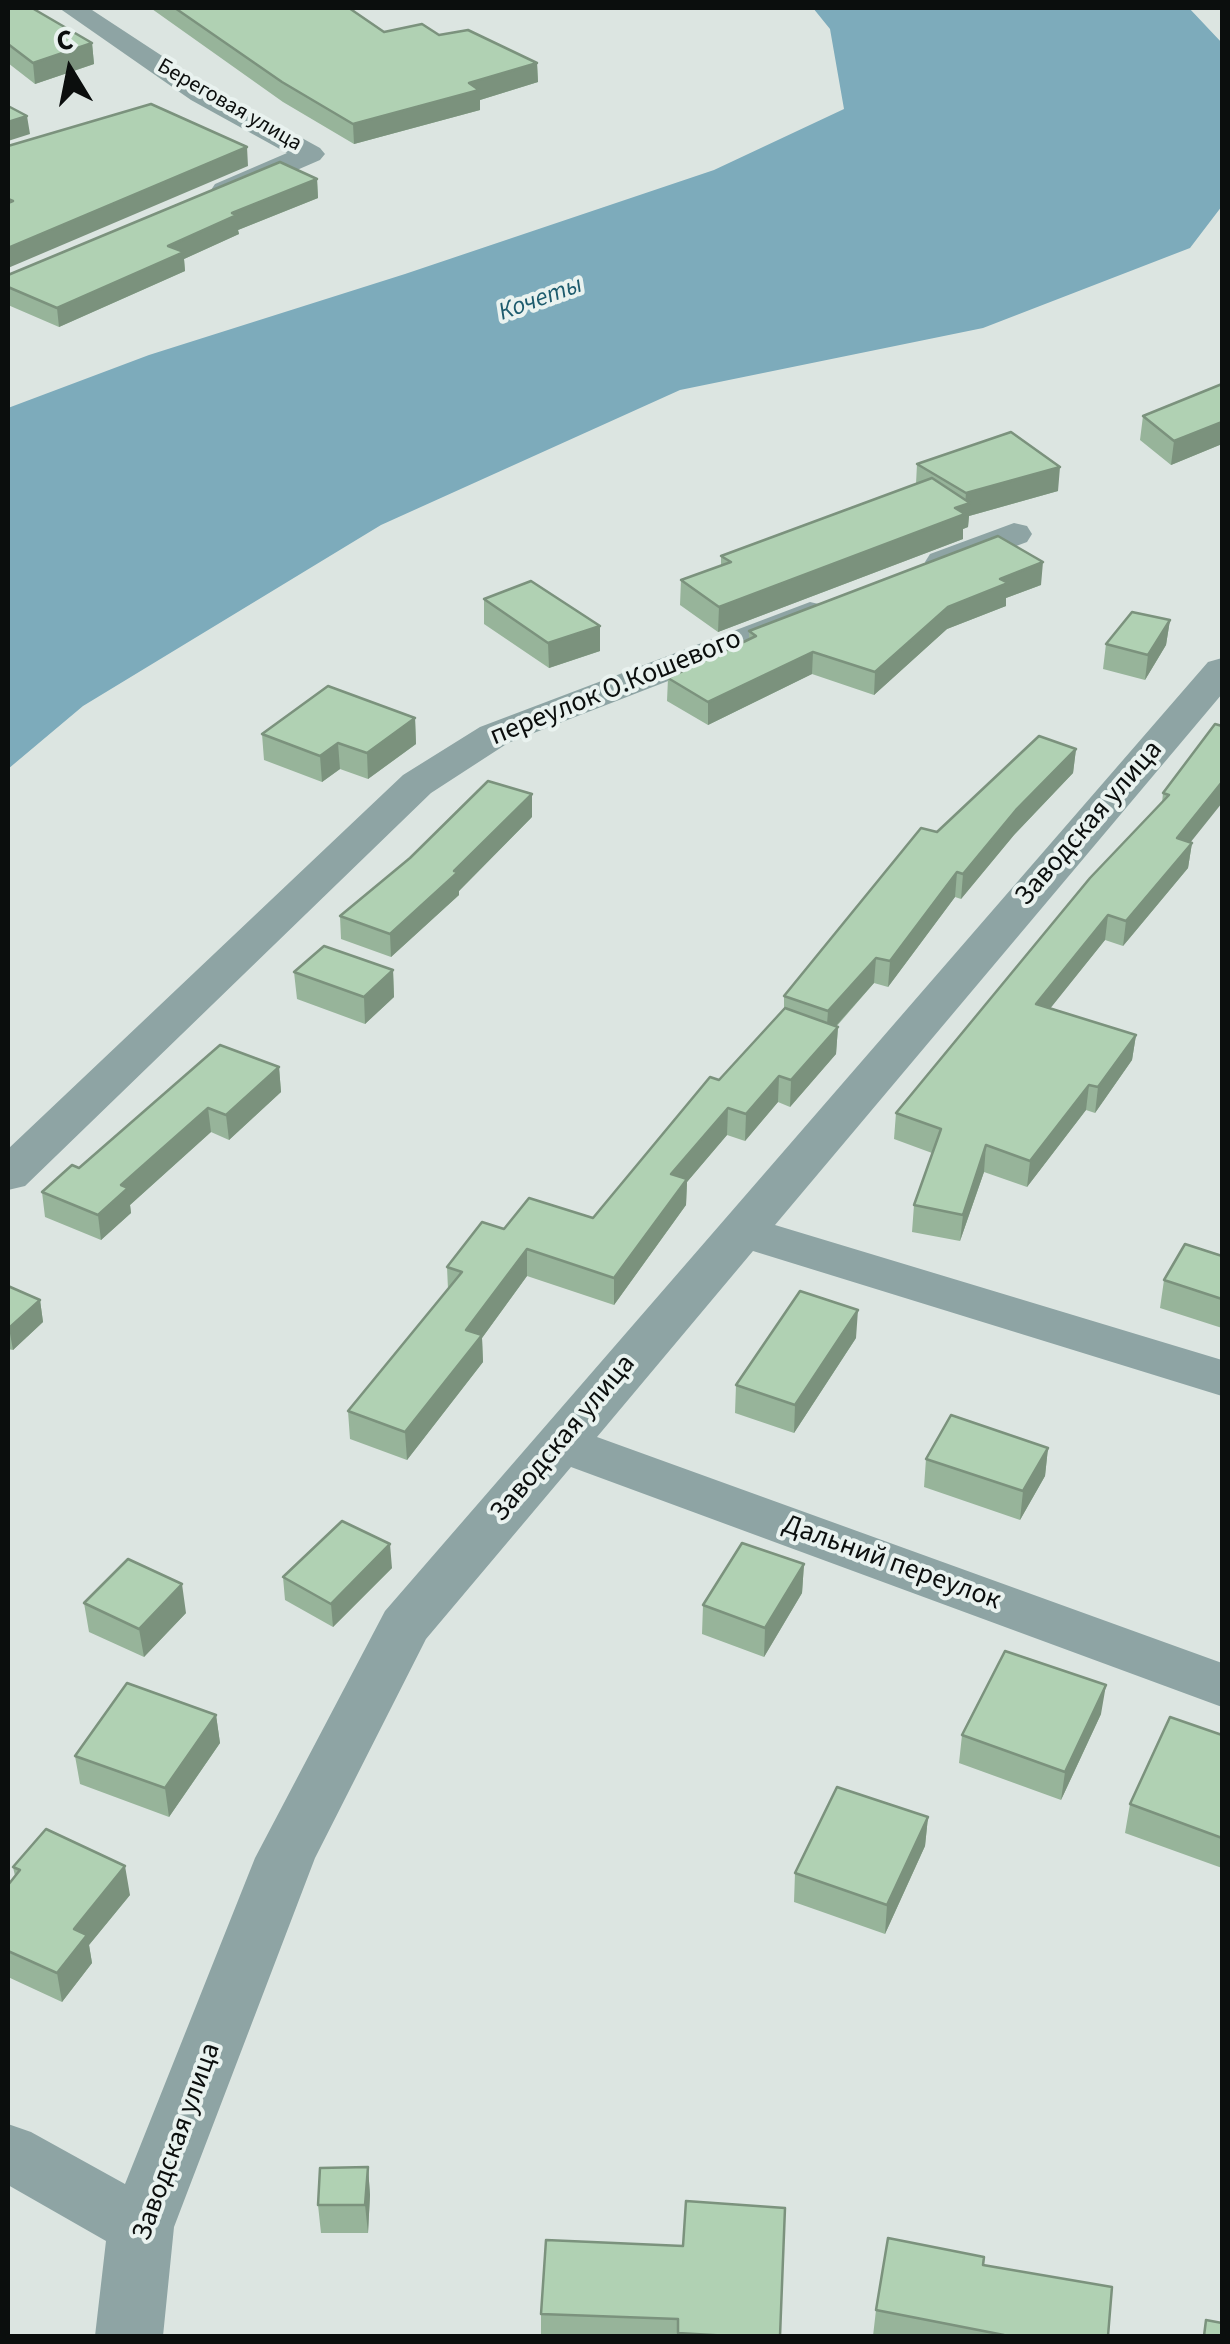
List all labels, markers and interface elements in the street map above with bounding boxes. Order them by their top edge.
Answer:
text: С [53,19,76,62]
north arrow [20,20,120,120]
street label: Береговая улица [152,54,306,158]
water label: Кочеты [495,271,587,329]
street label: переулок О.Кошевого [486,623,746,755]
street label: Заводская улица [1009,735,1171,913]
street label: Заводская улица [484,1349,644,1529]
street label: Дальний переулок [777,1509,1005,1619]
street label: Заводская улица [127,2039,229,2245]

